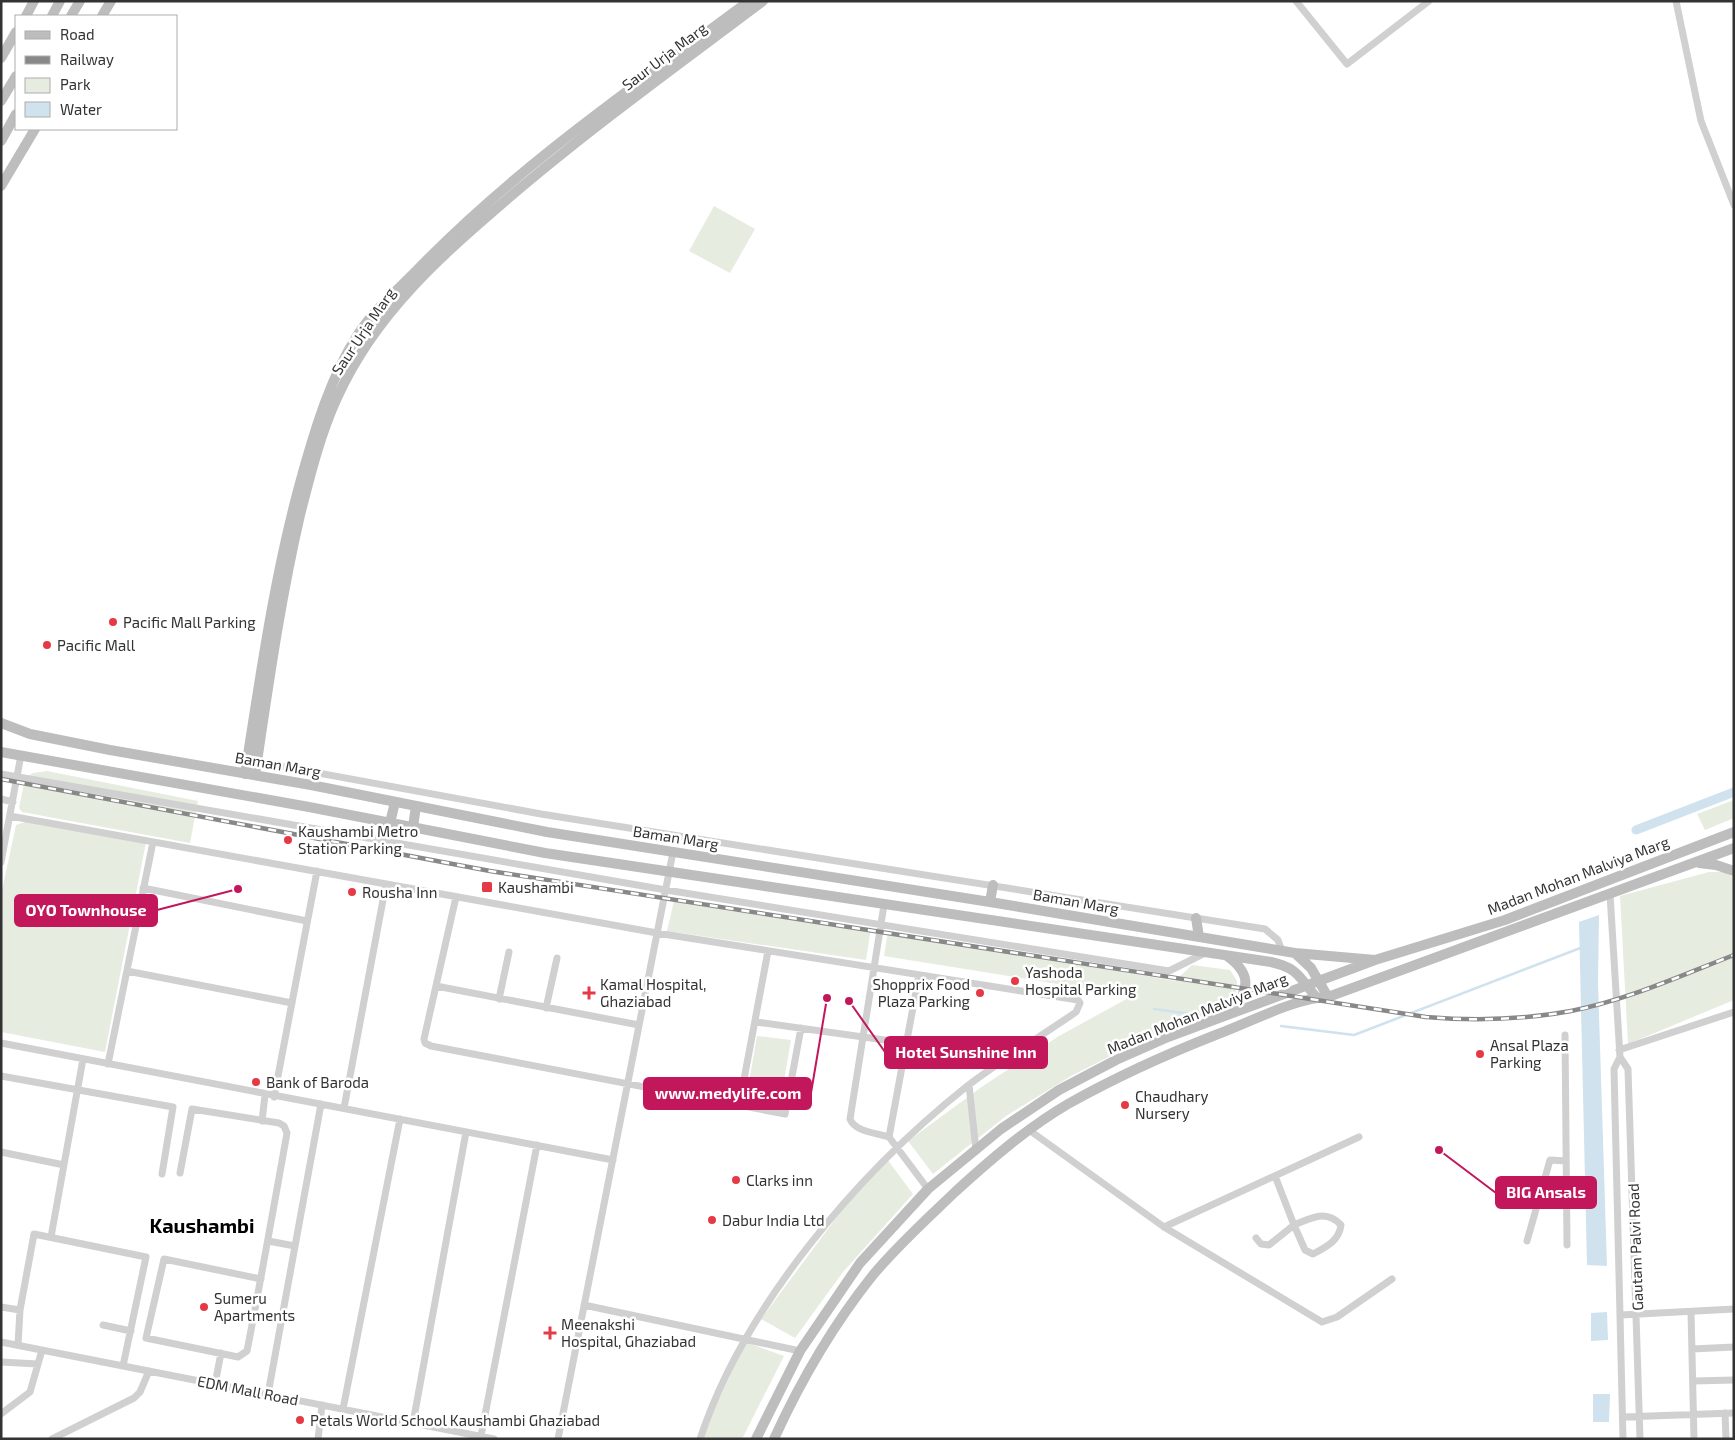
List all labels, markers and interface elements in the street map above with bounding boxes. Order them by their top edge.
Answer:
legend [15,15,178,130]
street label: Saur Urja Marg [618,18,711,94]
text: Road [60,25,95,43]
text: Railway [60,50,114,68]
text: Park [60,75,91,93]
text: Water [60,100,102,118]
street label: Saur Urja Marg [327,283,400,379]
place label: Pacific Mall Parking [123,613,256,631]
marker: Pacific Mall Parking [107,616,119,628]
place label: Pacific Mall [57,636,136,654]
marker: Pacific Mall [41,639,53,651]
street label: Baman Marg [234,748,323,780]
street label: Baman Marg [632,821,721,853]
place label: Kaushambi Metro Station Parking [298,822,418,857]
street label: Madan Mohan Malviya Marg [1485,832,1672,918]
marker: Kaushambi Metro Station Parking [282,834,294,846]
place label: Kaushambi [498,878,574,896]
marker: Kaushambi [480,880,494,894]
place label: Rousha Inn [362,883,438,901]
street label: Baman Marg [1032,885,1121,917]
marker: Rousha Inn [346,886,358,898]
callout: OYO Townhouse [15,895,157,926]
text: OYO Townhouse [26,900,146,919]
place label: Yashoda Hospital Parking [1025,963,1137,998]
street label: Madan Mohan Malviya Marg [1104,968,1291,1058]
place label: Kamal Hospital, Ghaziabad [600,975,706,1010]
place label: Shopprix Food Plaza Parking [872,975,971,1010]
marker: Yashoda Hospital Parking [1009,975,1021,987]
marker: Kamal Hospital, Ghaziabad [582,986,596,1000]
marker: Shopprix Food Plaza Parking [974,987,986,999]
place label: Ansal Plaza Parking [1490,1036,1569,1071]
callout: Hotel Sunshine Inn [885,1037,1047,1068]
text: Hotel Sunshine Inn [895,1042,1037,1061]
marker: Ansal Plaza Parking [1474,1048,1486,1060]
place label: Bank of Baroda [266,1073,369,1091]
marker: Bank of Baroda [250,1076,262,1088]
callout: www.medylife.com [644,1078,811,1109]
text: www.medylife.com [655,1083,801,1103]
place label: Chaudhary Nursery [1135,1087,1209,1122]
marker: Chaudhary Nursery [1119,1099,1131,1111]
place label: Clarks inn [746,1171,813,1189]
marker: Clarks inn [730,1174,742,1186]
callout: BIG Ansals [1496,1177,1596,1208]
text: BIG Ansals [1506,1182,1586,1201]
street label: Gautam Palvi Road [1624,1183,1646,1311]
place label: Dabur India Ltd [722,1211,825,1229]
district label: Kaushambi [150,1213,255,1237]
marker: Dabur India Ltd [706,1214,718,1226]
place label: Sumeru Apartments [214,1289,295,1324]
marker: Sumeru Apartments [198,1301,210,1313]
place label: Meenakshi Hospital, Ghaziabad [561,1315,696,1350]
marker: Meenakshi Hospital, Ghaziabad [543,1326,557,1340]
street label: EDM Mall Road [196,1371,300,1409]
place label: Petals World School Kaushambi Ghaziabad [310,1411,600,1429]
marker: Petals World School Kaushambi Ghaziabad [294,1414,306,1426]

